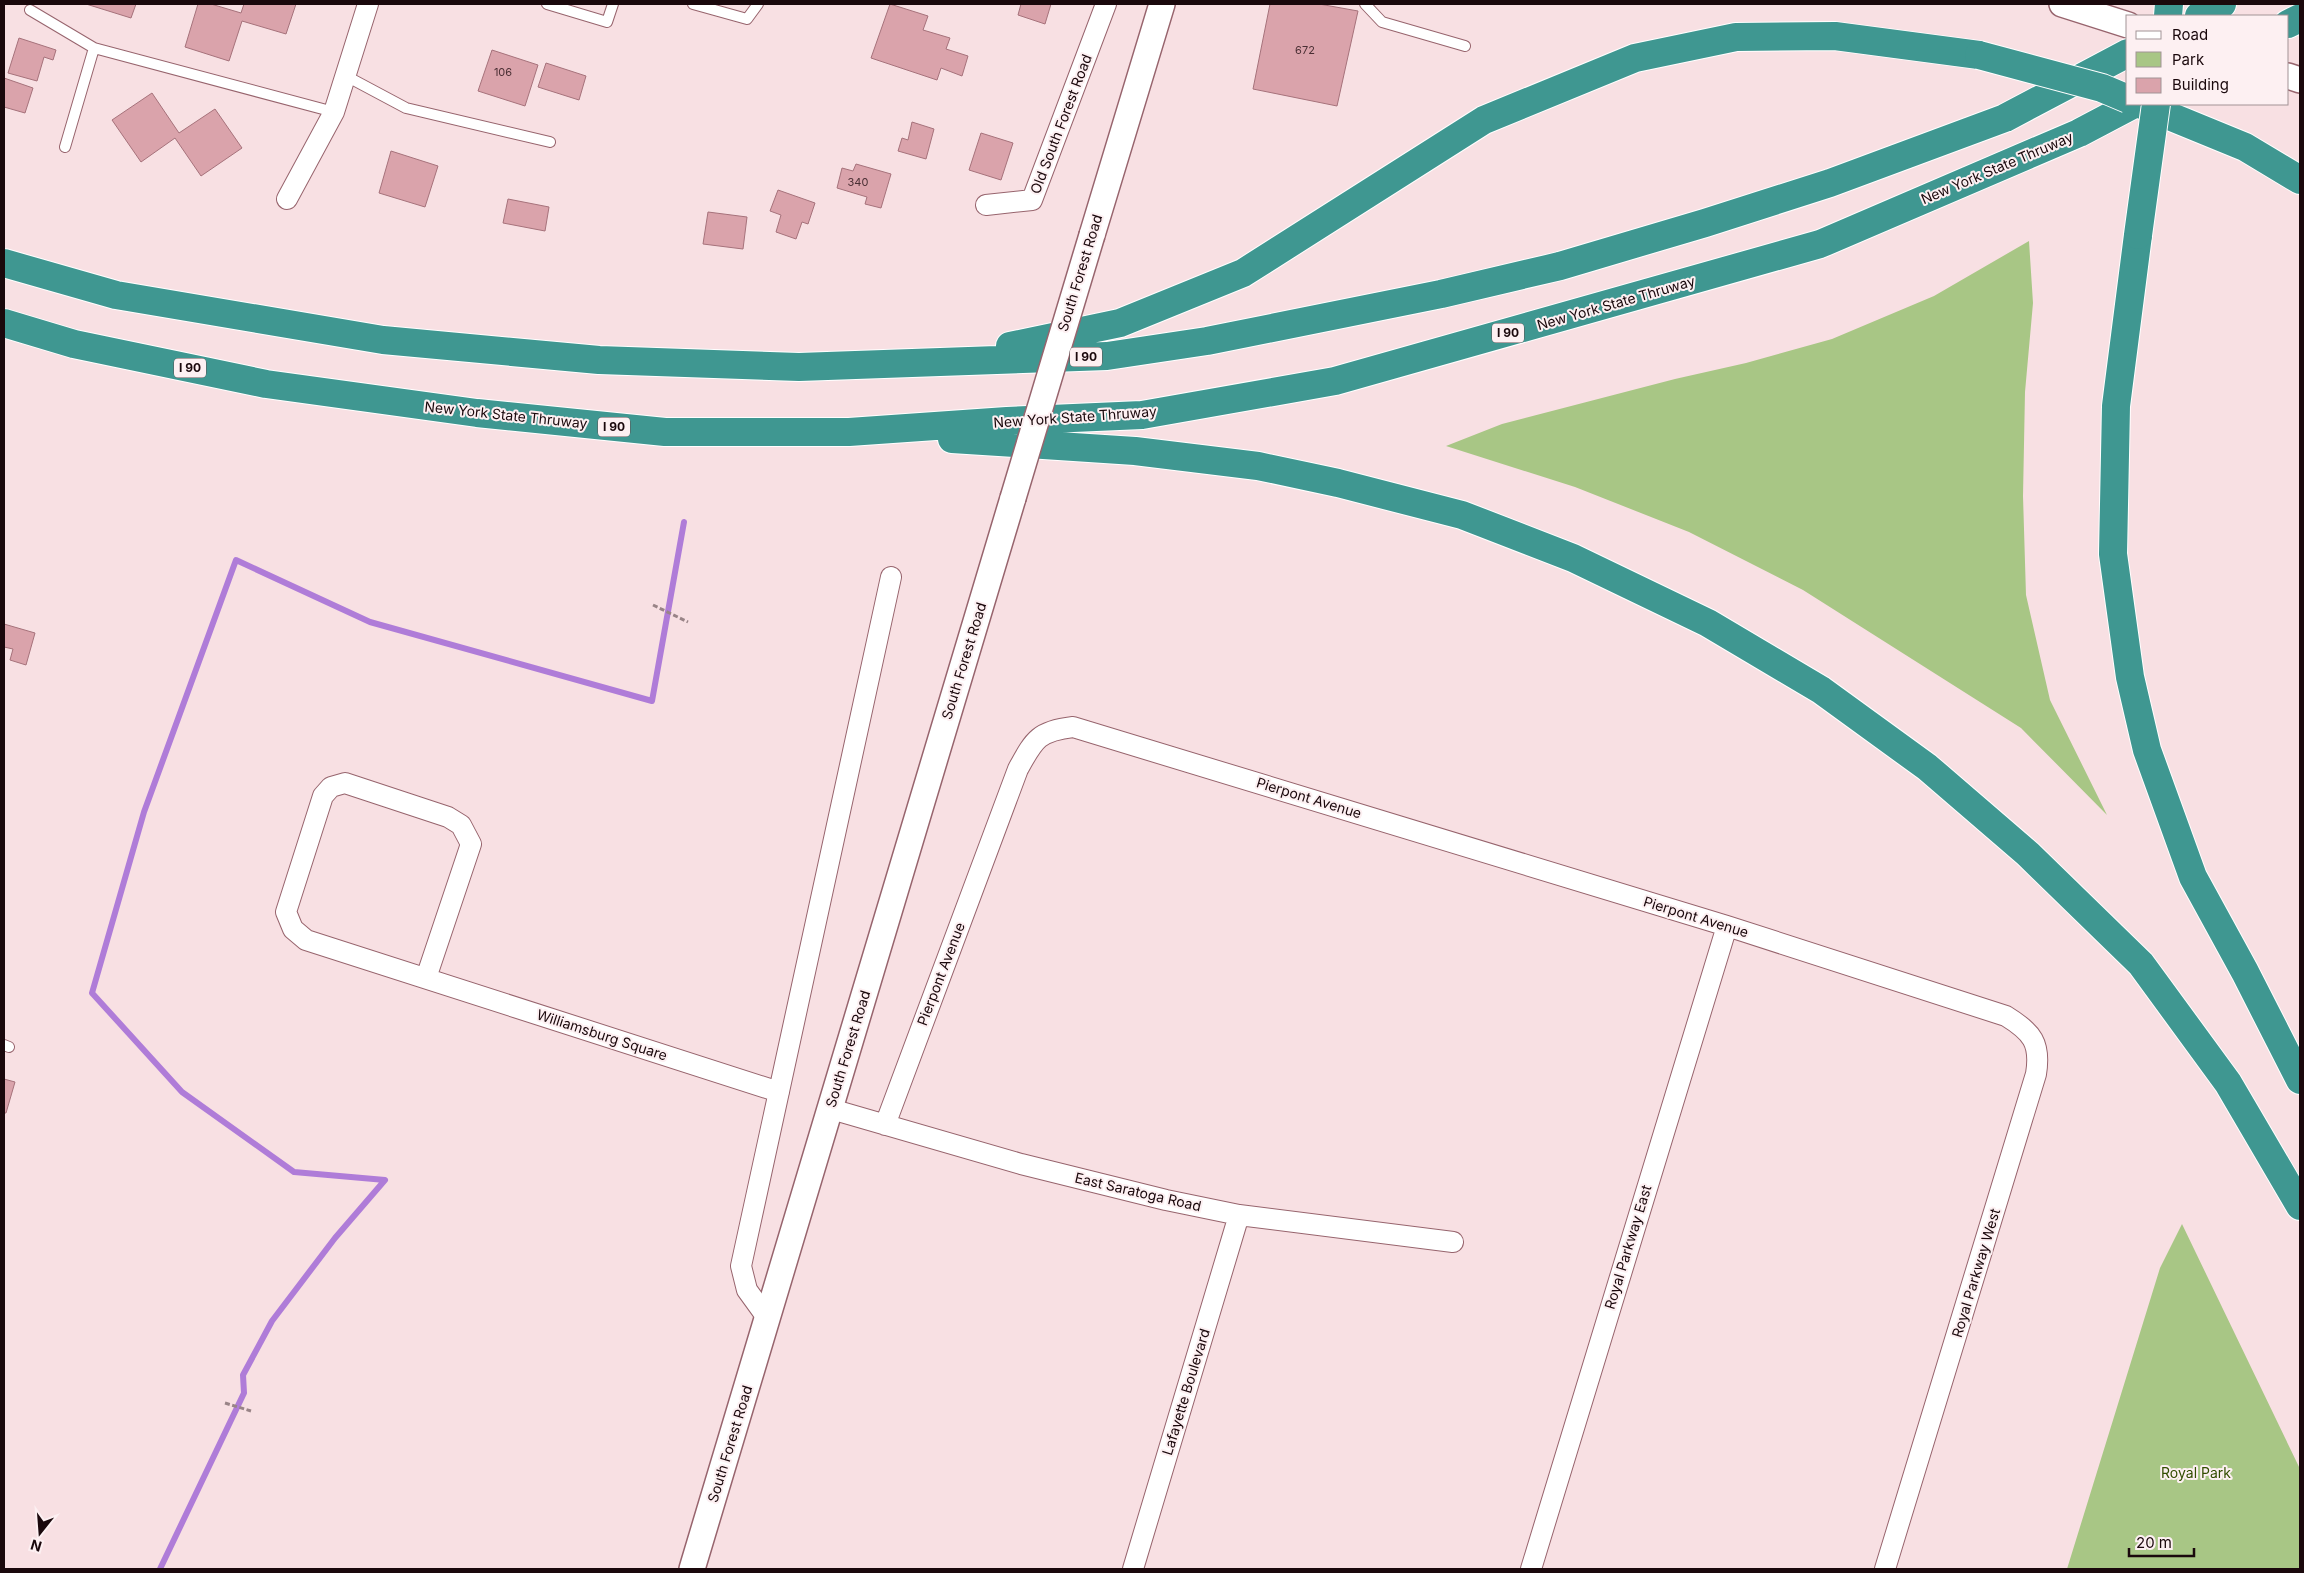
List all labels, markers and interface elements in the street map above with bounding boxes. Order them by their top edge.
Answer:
legend [2126,15,2289,105]
text: Road [2172,25,2208,44]
house number: 672 [1295,43,1315,57]
text: Park [2172,50,2205,69]
street label: Old South Forest Road [1026,52,1095,196]
house number: 106 [494,65,512,79]
text: Building [2172,75,2229,94]
street label: New York State Thruway [1918,128,2076,207]
house number: 340 [848,175,868,189]
street label: South Forest Road [1054,212,1105,333]
street label: New York State Thruway [1535,272,1697,333]
road number: I 90 [1492,323,1524,342]
road number: I 90 [1070,348,1102,367]
road number: I 90 [174,358,206,378]
street label: New York State Thruway [424,397,588,432]
street label: New York State Thruway [993,402,1157,431]
road number: I 90 [598,418,630,437]
street label: South Forest Road [938,600,989,721]
street label: Pierpont Avenue [1255,773,1364,822]
street label: Pierpont Avenue [1642,892,1751,941]
street label: Pierpont Avenue [913,920,968,1028]
street label: South Forest Road [822,988,873,1109]
street label: Williamsburg Square [535,1005,670,1064]
street label: East Saratoga Road [1073,1169,1203,1214]
street label: Royal Parkway East [1601,1182,1655,1311]
street label: Royal Parkway West [1948,1206,2003,1339]
street label: Lafayette Boulevard [1158,1327,1213,1457]
street label: South Forest Road [704,1383,755,1504]
park label: Royal Park [2161,1464,2231,1481]
north arrow [15,1508,65,1558]
scale bar [2129,1526,2194,1558]
text: 20 m [2136,1533,2172,1552]
text: N [28,1536,44,1556]

